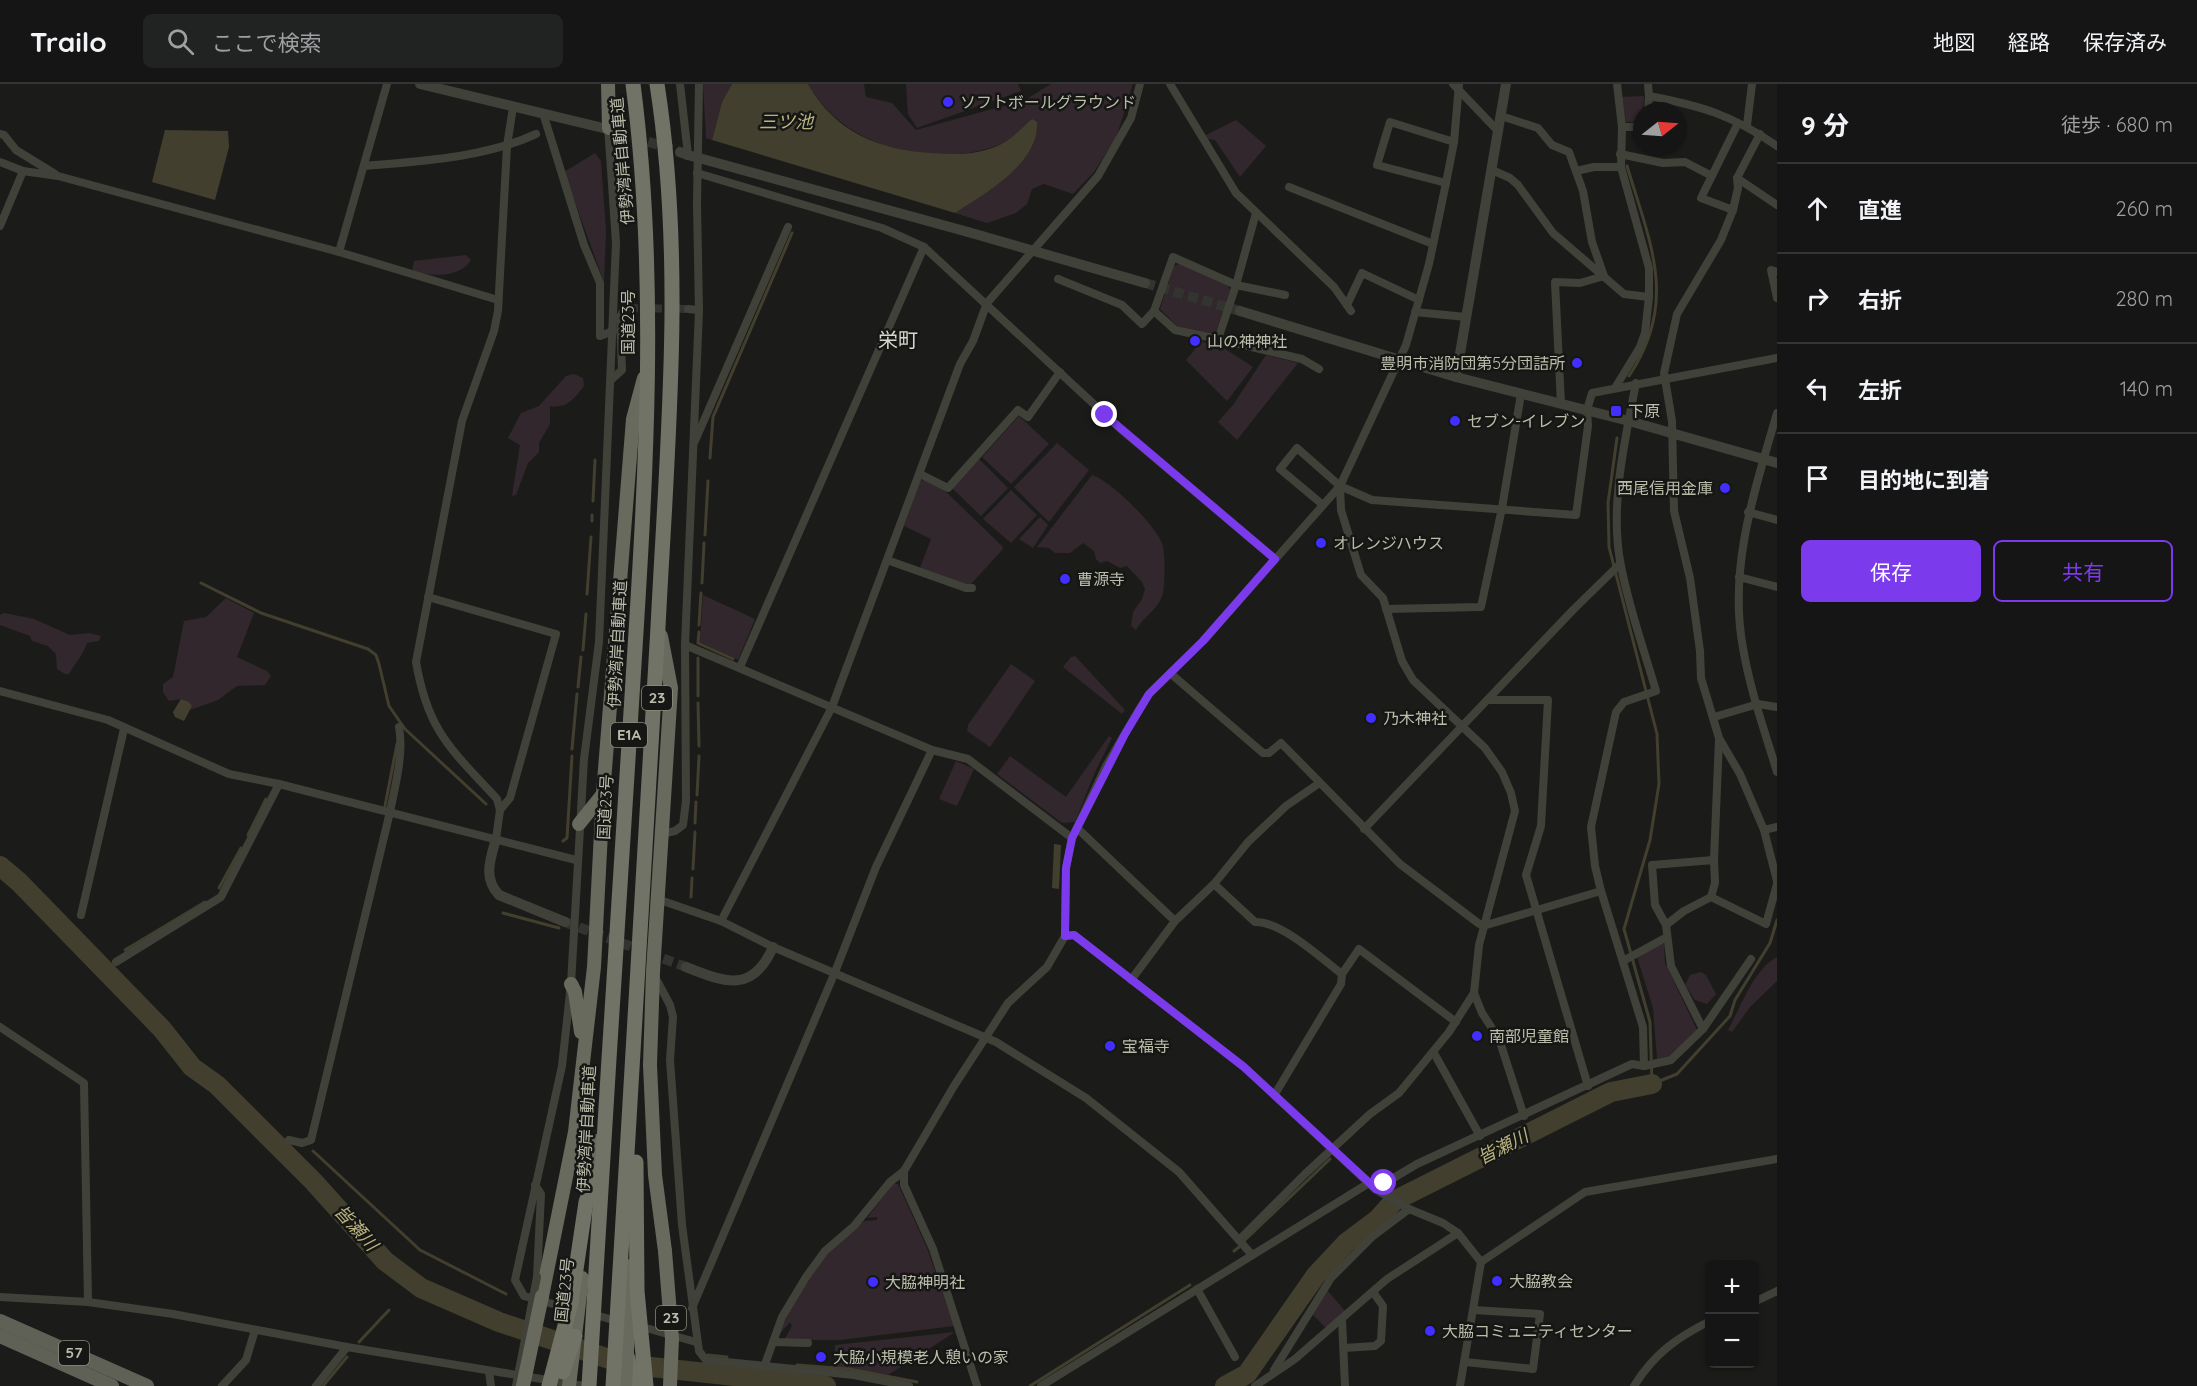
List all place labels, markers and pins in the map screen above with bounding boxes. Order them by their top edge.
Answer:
place label: ソフトボールグラウンド [960,92,1136,112]
marker: ソフトボールグラウンド [941,95,955,109]
place label: 山の神神社 [1207,331,1287,351]
marker: 山の神神社 [1188,334,1202,348]
place label: 豊明市消防団第5分団詰所 [1380,353,1565,373]
marker: 豊明市消防団第5分団詰所 [1570,356,1584,370]
place label: 下原 [1628,401,1660,421]
marker: 下原 [1609,404,1623,418]
place label: セブン-イレブン [1467,411,1585,431]
marker: セブン-イレブン [1448,414,1462,428]
place label: 西尾信用金庫 [1617,478,1713,498]
marker: 西尾信用金庫 [1718,481,1732,495]
place label: オレンジハウス [1333,533,1444,553]
marker: オレンジハウス [1314,536,1328,550]
place label: 曹源寺 [1077,569,1125,589]
marker: 曹源寺 [1058,572,1072,586]
place label: 乃木神社 [1383,708,1447,728]
marker: 乃木神社 [1364,711,1378,725]
place label: 南部児童館 [1489,1026,1569,1046]
marker: 南部児童館 [1470,1029,1484,1043]
place label: 宝福寺 [1122,1036,1170,1056]
marker: 宝福寺 [1103,1039,1117,1053]
place label: 大脇教会 [1509,1271,1573,1291]
place label: 大脇神明社 [885,1272,965,1292]
marker: 大脇教会 [1490,1274,1504,1288]
marker: 大脇神明社 [866,1275,880,1289]
place label: 大脇コミュニティセンター [1442,1321,1633,1341]
marker: 大脇コミュニティセンター [1423,1324,1437,1338]
place label: 大脇小規模老人憩いの家 [833,1347,1009,1367]
marker: 大脇小規模老人憩いの家 [814,1350,828,1364]

